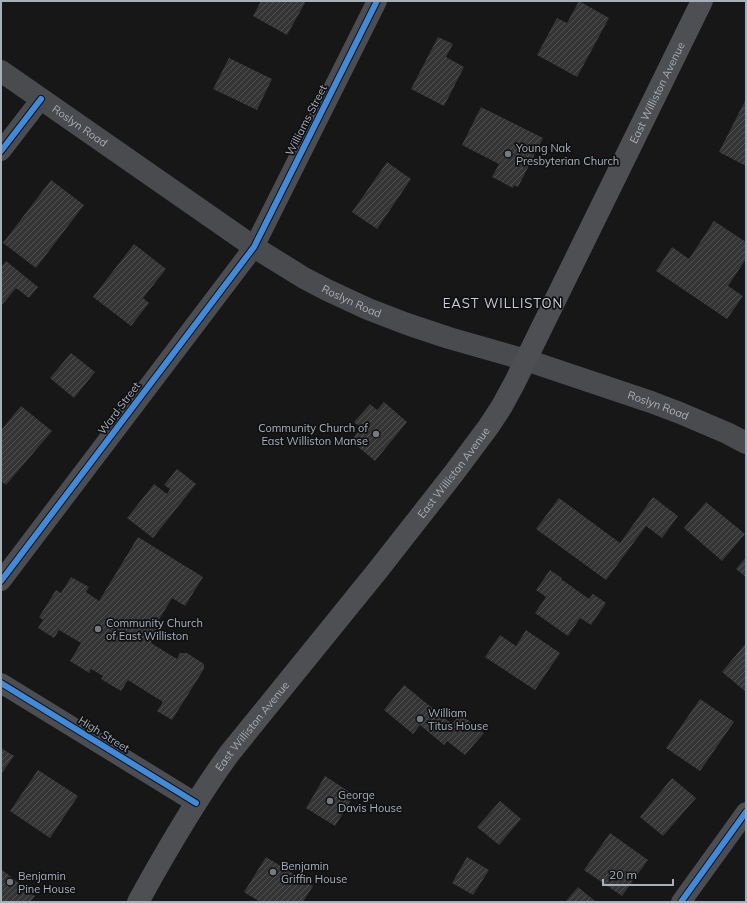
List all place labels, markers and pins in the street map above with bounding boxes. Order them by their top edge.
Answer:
place label: Young Nak Presbyterian Church [515,141,619,168]
marker: Young Nak Presbyterian Church [503,149,513,159]
place label: Community Church of East Williston Manse [258,421,368,448]
marker: Community Church of East Williston Manse [371,429,381,439]
place label: Community Church of East Williston [106,616,203,643]
marker: Community Church of East Williston [93,624,103,634]
place label: William Titus House [428,706,488,733]
marker: William Titus House [415,714,425,724]
place label: George Davis House [338,788,402,815]
marker: George Davis House [325,796,335,806]
place label: Benjamin Griffin House [281,859,347,886]
marker: Benjamin Griffin House [268,867,278,877]
place label: Benjamin Pine House [18,869,76,896]
marker: Benjamin Pine House [5,877,15,887]

